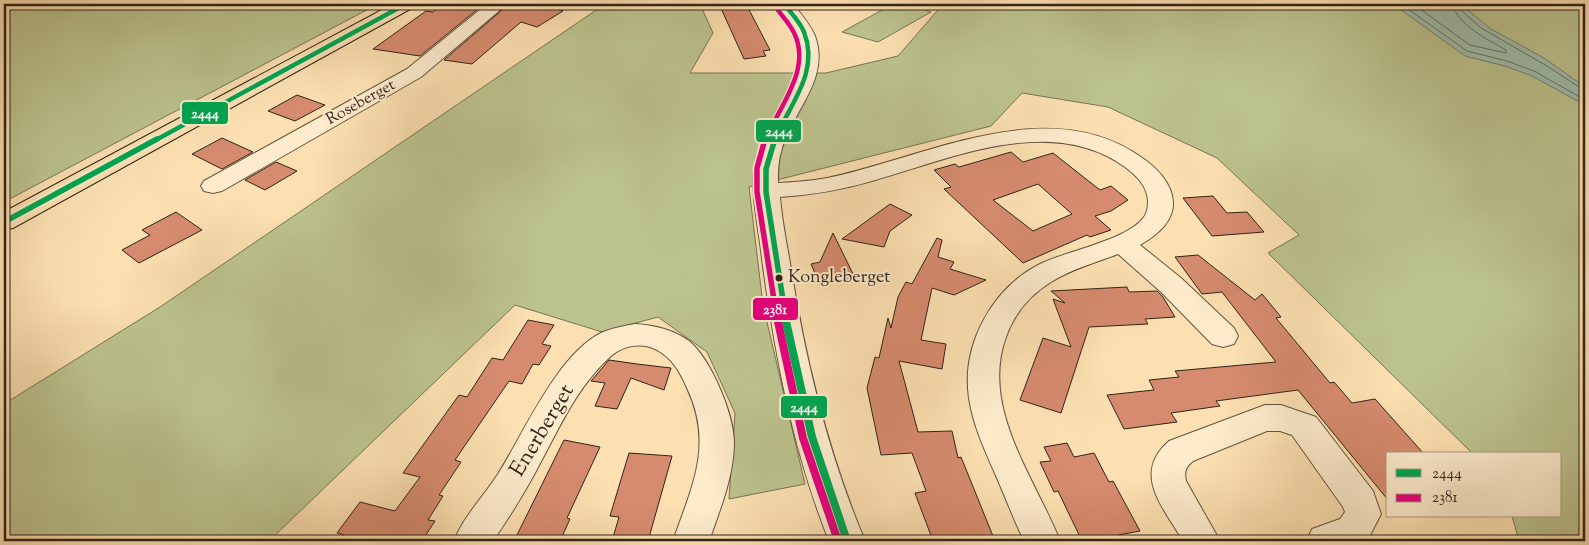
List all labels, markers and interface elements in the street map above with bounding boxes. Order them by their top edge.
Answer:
street label: Roseberget [322,74,400,132]
line badge: 2444 [181,101,229,125]
text: 2444 [191,105,219,125]
line badge: 2444 [755,119,802,143]
text: 2444 [765,123,793,143]
place label: Kongleberget [788,265,891,291]
marker: Kongleberget [774,273,784,283]
line badge: 2381 [752,297,799,321]
text: 2381 [763,301,787,321]
street label: Enerberget [503,378,584,483]
line badge: 2444 [780,395,828,419]
text: 2444 [790,399,818,419]
legend [1386,452,1562,518]
text: 2444 [1432,464,1462,485]
text: 2381 [1432,488,1458,509]

